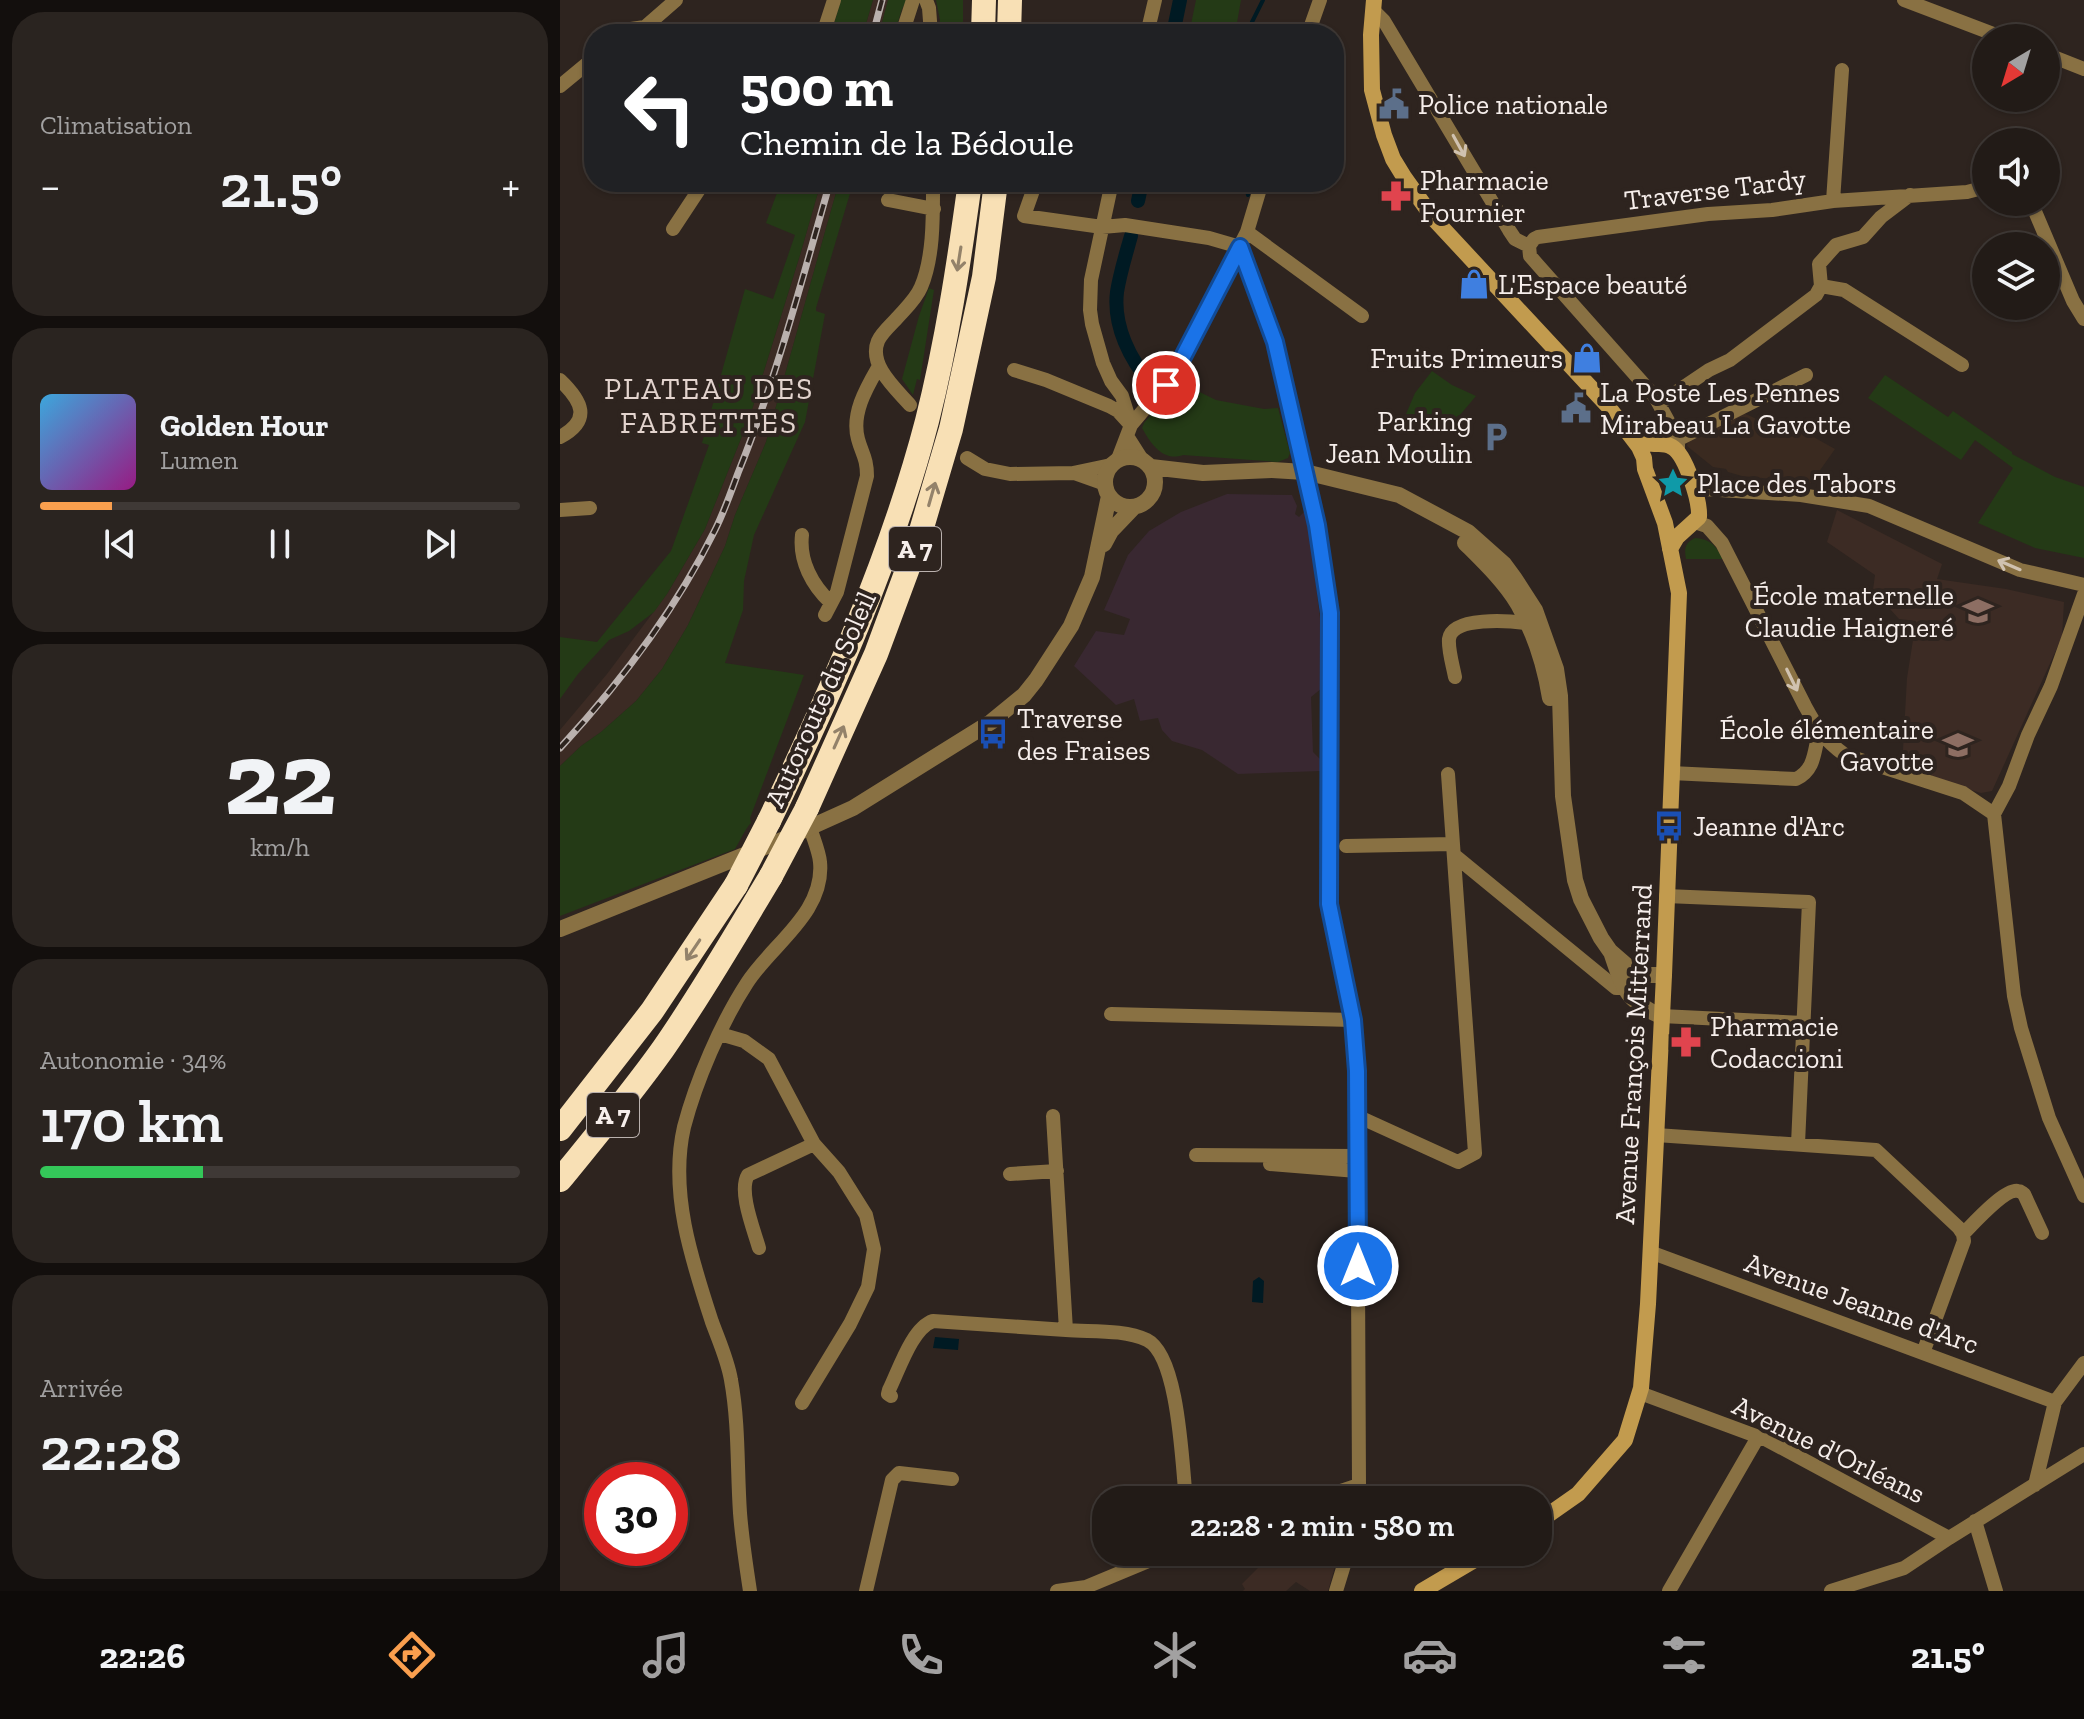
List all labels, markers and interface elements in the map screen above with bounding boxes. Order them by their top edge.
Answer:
north arrow [1972,24,2060,112]
map controls [1972,24,2060,320]
text: 500 m [740,53,893,120]
icon: left [608,56,712,160]
public building icon: Police nationale [1377,87,1411,121]
place label: Police nationale [1418,88,1608,121]
text: Climatisation [40,109,192,141]
text: Chemin de la Bédoule [740,121,1074,164]
button: sound [1972,128,2060,216]
one-way arrow [1451,134,1467,157]
text: 21.5° [220,150,342,222]
text: − [40,159,61,212]
text: + [501,159,520,212]
street label: Traverse Tardy [1622,162,1808,217]
place label: Pharmacie Fournier [1420,164,1549,229]
pharmacy icon: Pharmacie Fournier [1379,179,1413,213]
button: layers [1972,232,2060,320]
one-way arrow [950,246,965,271]
shop icon: L'Espace beauté [1457,267,1491,301]
place label: L'Espace beauté [1498,268,1687,301]
shop icon: Fruits Primeurs [1570,341,1604,375]
place label: Fruits Primeurs [1370,342,1563,375]
pin [1132,351,1200,419]
icon: arrive [1144,363,1188,407]
district label: PLATEAU DES FABRETTES [604,371,814,441]
place label: La Poste Les Pennes Mirabeau La Gavotte [1600,376,1851,441]
public building icon: La Poste Les Pennes Mirabeau La Gavotte [1559,391,1593,425]
place label: Parking Jean Moulin [1325,405,1472,470]
text: Golden Hour [160,408,328,444]
parking icon: Parking Jean Moulin [1479,420,1513,454]
text: Lumen [160,444,238,476]
place icon: Place des Tabors [1656,466,1690,500]
place label: Place des Tabors [1697,467,1897,500]
one-way arrow [925,482,940,508]
icon: previous [98,522,142,566]
icon: pause [258,522,302,566]
icon: next [418,522,462,566]
road number: A 7 [889,527,941,571]
one-way arrow [1997,556,2022,571]
place label: École maternelle Claudie Haigneré [1745,579,1954,644]
street label: Autoroute du Soleil [758,586,883,812]
school or university icon: École maternelle Claudie Haigneré [1961,594,1995,628]
one-way arrow [1785,668,1800,692]
place label: Traverse des Fraises [1017,702,1151,767]
place label: École élémentaire Gavotte [1719,713,1934,778]
text: 22 [224,716,336,841]
bus stop icon: Traverse des Fraises [976,717,1010,751]
one-way arrow [833,725,848,750]
school or university icon: École élémentaire Gavotte [1941,728,1975,762]
bus stop icon: Jeanne d'Arc [1652,809,1686,843]
place label: Jeanne d'Arc [1693,810,1845,843]
text: km/h [250,831,310,863]
street label: Avenue François Mitterrand [1608,883,1659,1225]
one-way arrow [685,939,701,961]
place label: Pharmacie Codaccioni [1710,1010,1843,1075]
pharmacy icon: Pharmacie Codaccioni [1669,1025,1703,1059]
text: Autonomie · 34% [40,1044,226,1076]
text: 170 km [40,1085,223,1157]
road number: A 7 [587,1093,639,1137]
position arrow [1316,1224,1400,1308]
street label: Avenue Jeanne d'Arc [1740,1246,1983,1361]
text: Arrivée [40,1372,123,1404]
street label: Avenue d'Orléans [1727,1389,1930,1510]
text: 22:28 [40,1413,182,1485]
speed limit sign: 30 [584,1462,688,1566]
text: 22:28 · 2 min · 580 m [1190,1508,1454,1544]
icon: directions [384,1627,440,1683]
icon: music [638,1627,694,1683]
icon: phone [893,1627,949,1683]
icon: climate [1147,1627,1203,1683]
icon: car [1402,1627,1458,1683]
icon: filters [1656,1627,1712,1683]
text: 22:26 [99,1634,185,1677]
text: 21.5° [1911,1634,1985,1677]

